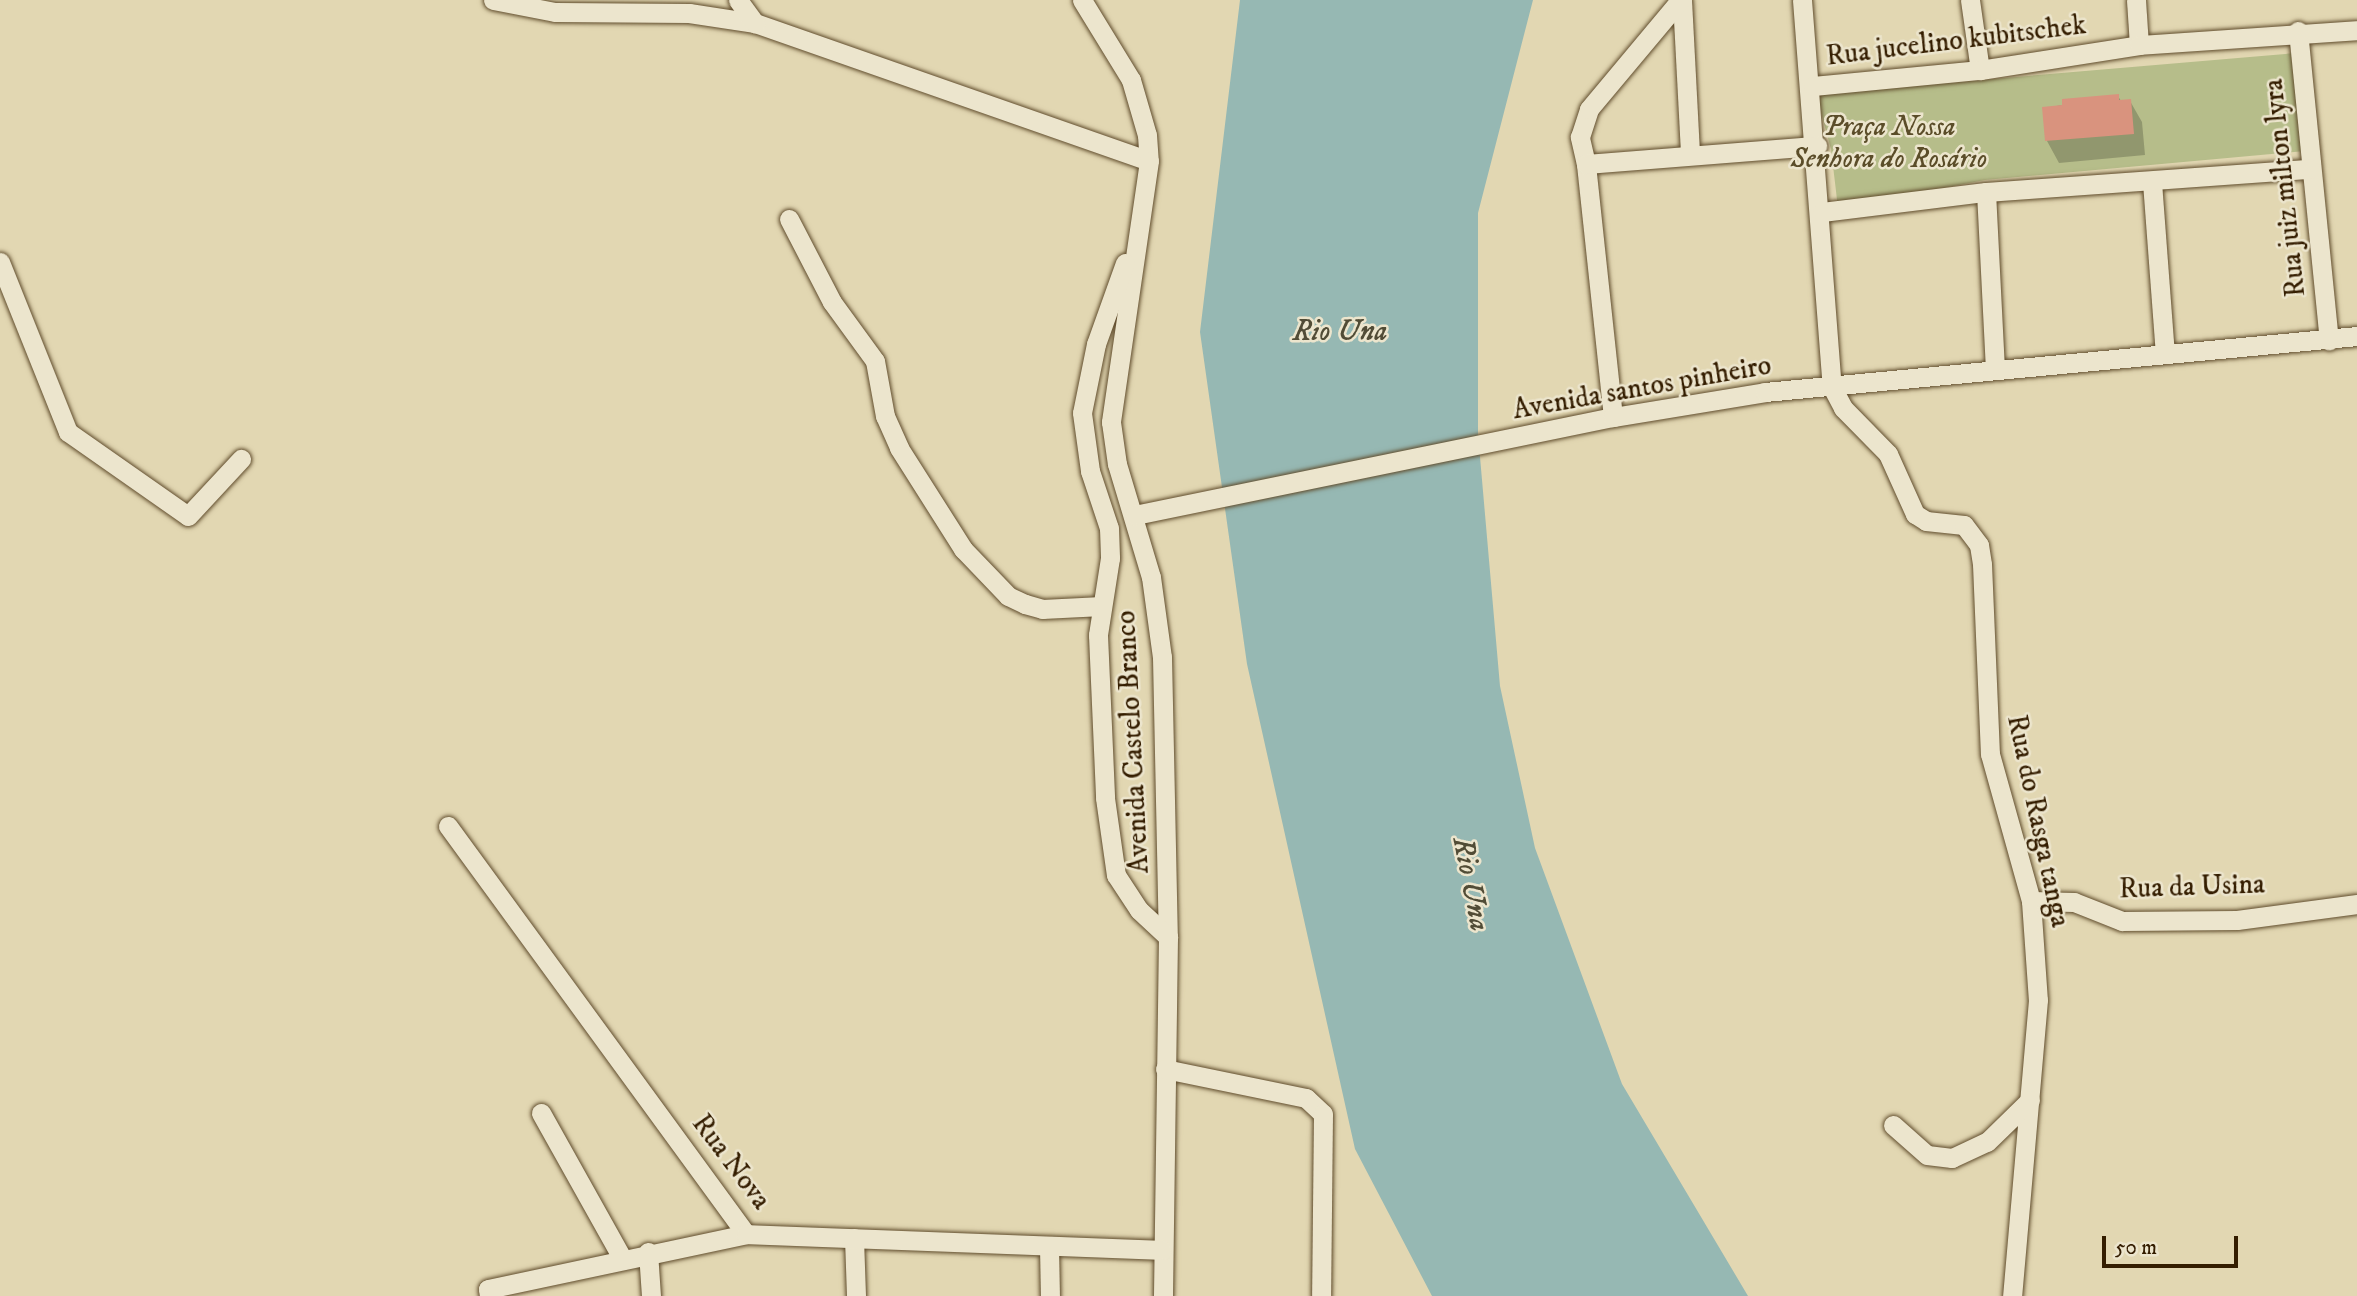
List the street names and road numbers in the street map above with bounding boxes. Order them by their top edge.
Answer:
street label: Rua jucelino kubitschek [1824,8,2088,74]
street label: Rua juiz milton lyra [2257,77,2313,299]
street label: Avenida santos pinheiro [1510,349,1774,427]
street label: Avenida Castelo Branco [1109,610,1157,874]
street label: Rua do Rasga tanga [1999,712,2077,930]
street label: Rua da Usina [2118,868,2266,906]
street label: Rua Nova [684,1108,778,1216]

